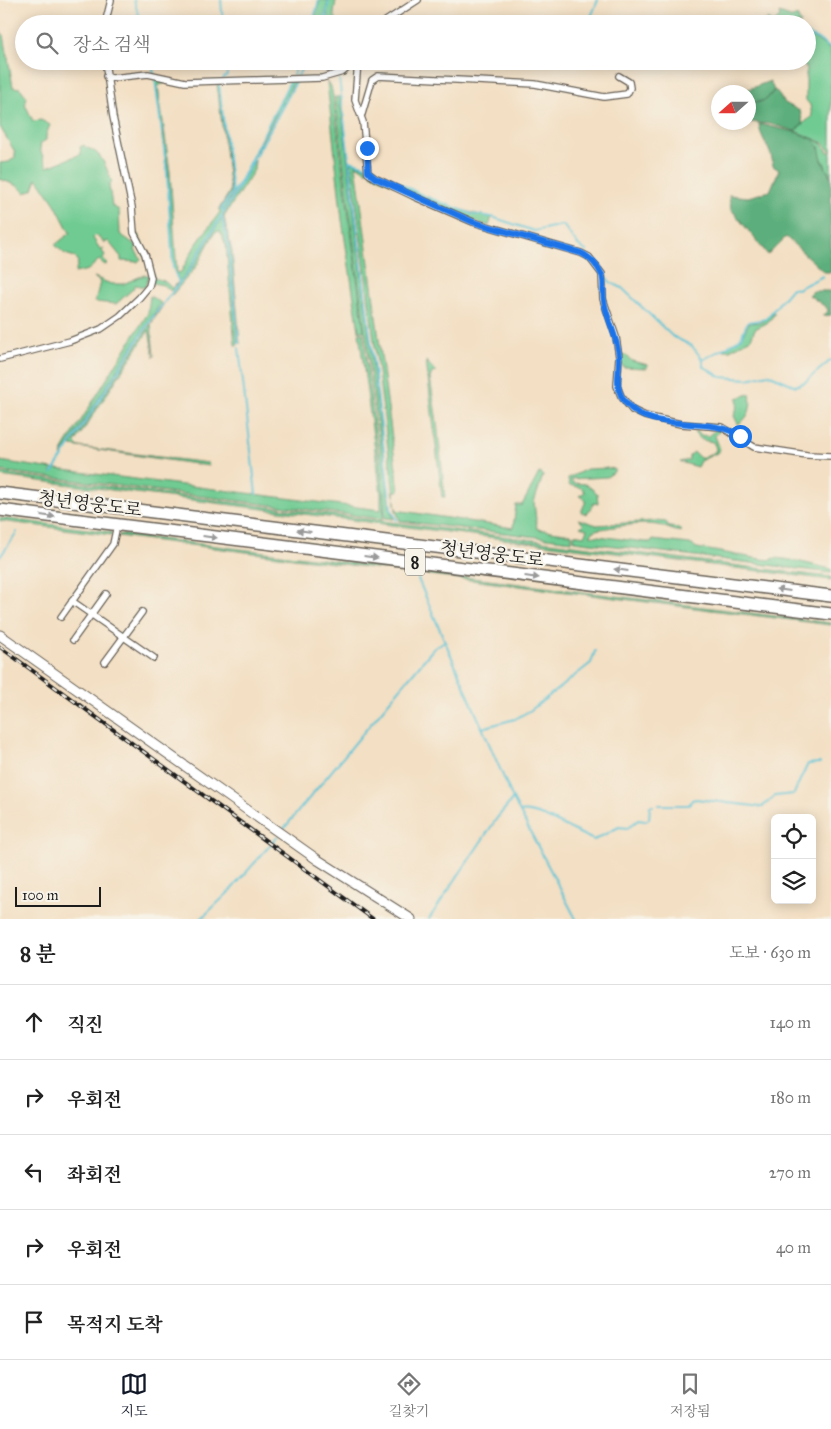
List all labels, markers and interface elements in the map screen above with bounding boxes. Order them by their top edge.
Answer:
search box [15,15,816,70]
icon: search [33,29,61,57]
text: 장소 검색 [73,33,151,56]
north arrow [711,85,756,130]
route end [356,137,379,160]
route start [729,425,752,448]
street label: 청년영웅도로 [37,487,143,521]
one-way arrow [41,512,57,520]
one-way arrow [296,527,312,535]
one-way arrow [202,533,218,541]
street label: 청년영웅도로 [439,537,545,571]
road number: 8 [405,548,425,576]
one-way arrow [363,553,379,561]
one-way arrow [613,566,629,574]
one-way arrow [524,573,540,581]
one-way arrow [774,586,790,594]
map controls [771,814,816,904]
button: locate [771,814,816,859]
button: layers [771,859,816,904]
scale bar [15,884,101,907]
text: 100 m [22,887,59,904]
text: 8 분 [20,941,56,967]
text: 도보 · 630 m [729,943,811,962]
icon: ahead [20,1008,48,1036]
text: 직진 [67,1013,104,1036]
text: 140 m [770,1013,811,1032]
icon: right [20,1083,48,1111]
text: 우회전 [67,1088,122,1111]
text: 180 m [770,1088,811,1107]
icon: left [20,1158,48,1186]
text: 좌회전 [67,1163,122,1186]
text: 270 m [769,1163,811,1182]
icon: right [20,1233,48,1261]
text: 우회전 [67,1238,122,1261]
text: 40 m [776,1238,811,1257]
icon: arrive [20,1308,48,1336]
text: 목적지 도착 [67,1313,163,1336]
tab: 지도 [120,1370,148,1420]
tab: 길찾기 [389,1370,429,1420]
tab: 저장됨 [670,1370,711,1420]

